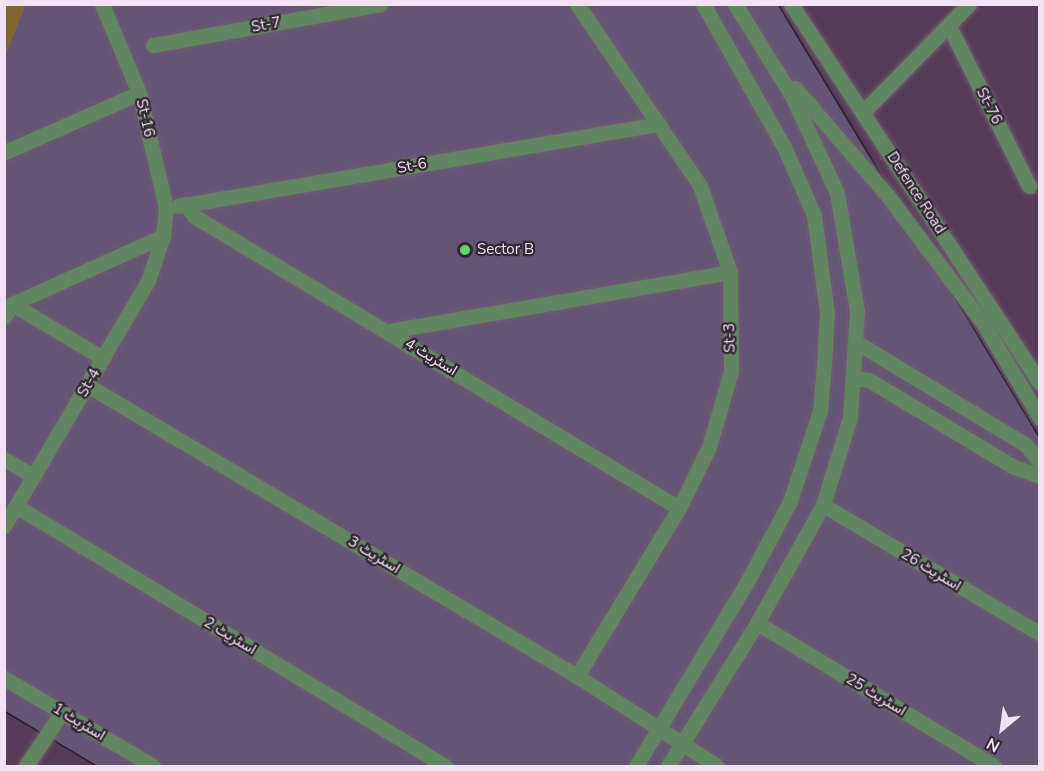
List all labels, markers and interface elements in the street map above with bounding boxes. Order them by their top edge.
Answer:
street label: St-7 [250,14,282,36]
street label: St-76 [972,85,1006,127]
street label: St-16 [132,97,158,139]
street label: Defence Road [883,149,949,237]
street label: St-6 [396,155,428,177]
place label: Sector B [477,241,534,259]
marker: Sector B [458,243,472,257]
street label: St-3 [721,323,739,353]
street label: اسٹریٹ 4 [402,334,460,380]
street label: St-4 [74,366,104,400]
street label: اسٹریٹ 3 [345,532,403,578]
street label: اسٹریٹ 26 [898,545,964,595]
street label: اسٹریٹ 2 [201,613,259,659]
street label: اسٹریٹ 25 [843,670,909,720]
street label: اسٹریٹ 1 [50,699,108,745]
north arrow [972,699,1032,759]
text: N [983,732,1004,757]

